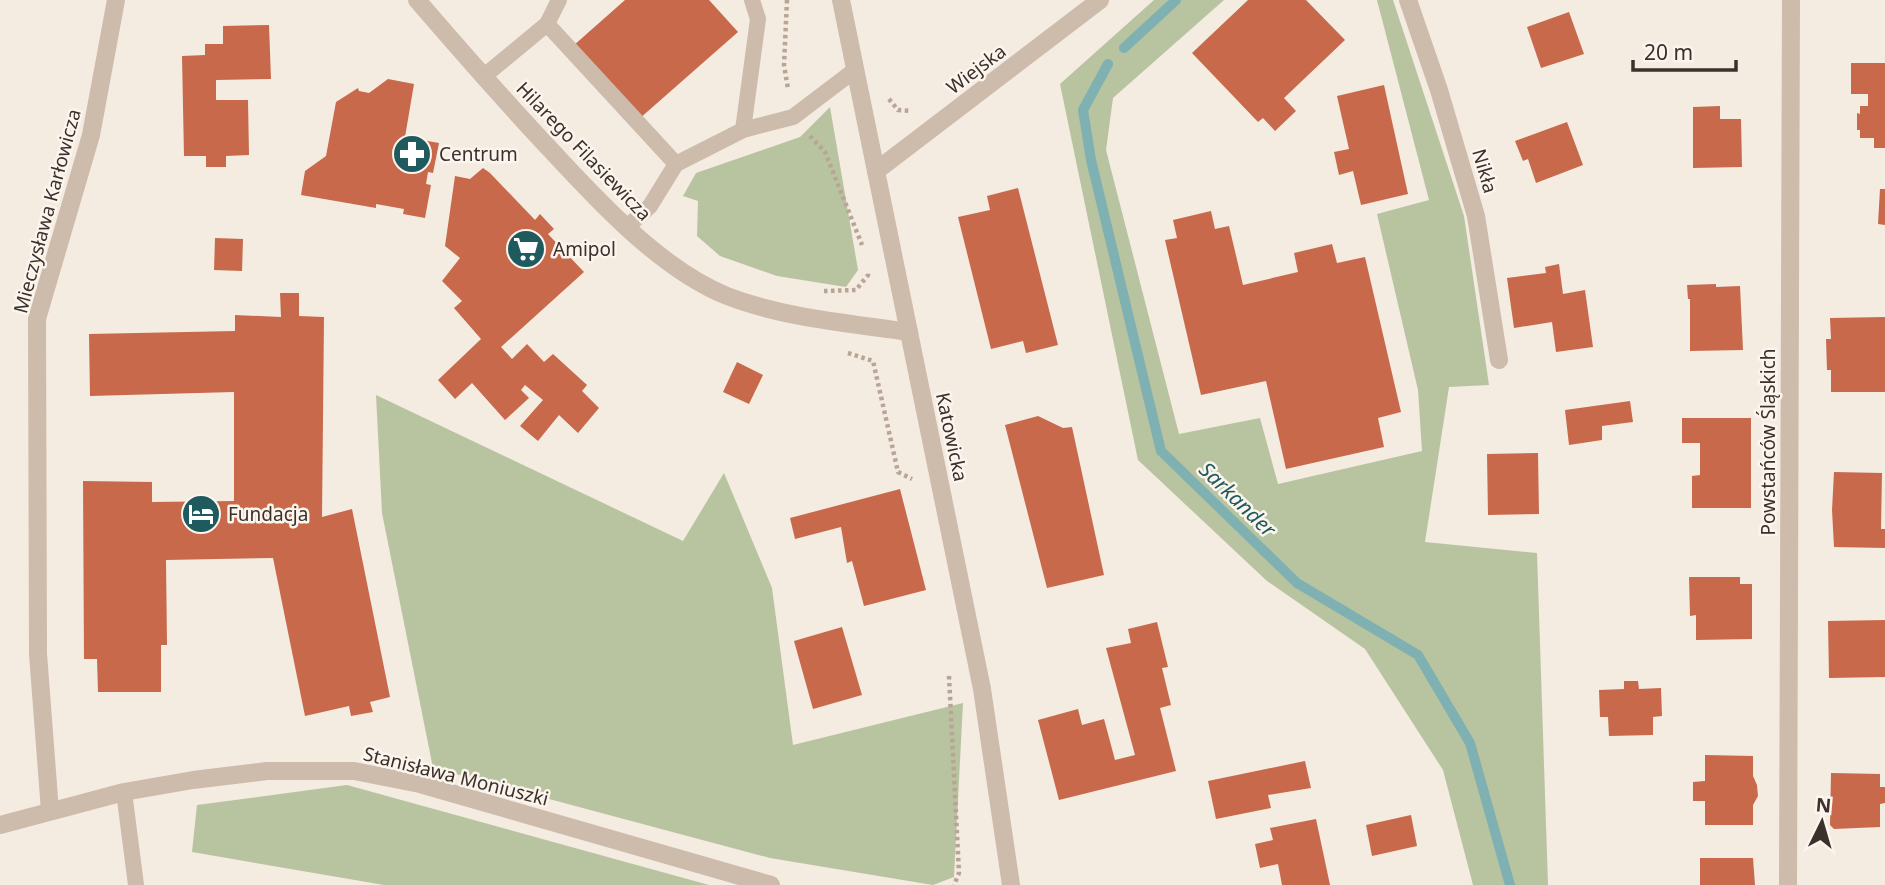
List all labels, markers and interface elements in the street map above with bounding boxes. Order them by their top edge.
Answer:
scale bar [1633,28,1736,72]
street label: Wiejska [941,38,1011,100]
text: 20 m [1644,38,1693,66]
street label: Hilarego Filasiewicza [511,76,657,226]
street label: Mieczysława Karłowicza [7,106,87,316]
pharmacy icon: Centrum [391,133,433,175]
place label: Centrum [439,141,518,167]
street label: Nikła [1466,146,1504,196]
supermarket icon: Amipol [505,228,547,270]
place label: Amipol [553,236,616,262]
street label: Powstańców Śląskich [1755,348,1781,536]
street label: Katowicka [930,390,974,484]
water label: Sarkander [1194,455,1284,544]
hotel icon: Fundacja [180,493,222,535]
place label: Fundacja [228,501,308,527]
street label: Stanisława Moniuszki [361,740,551,812]
north arrow [1787,787,1857,857]
text: N [1815,791,1832,819]

